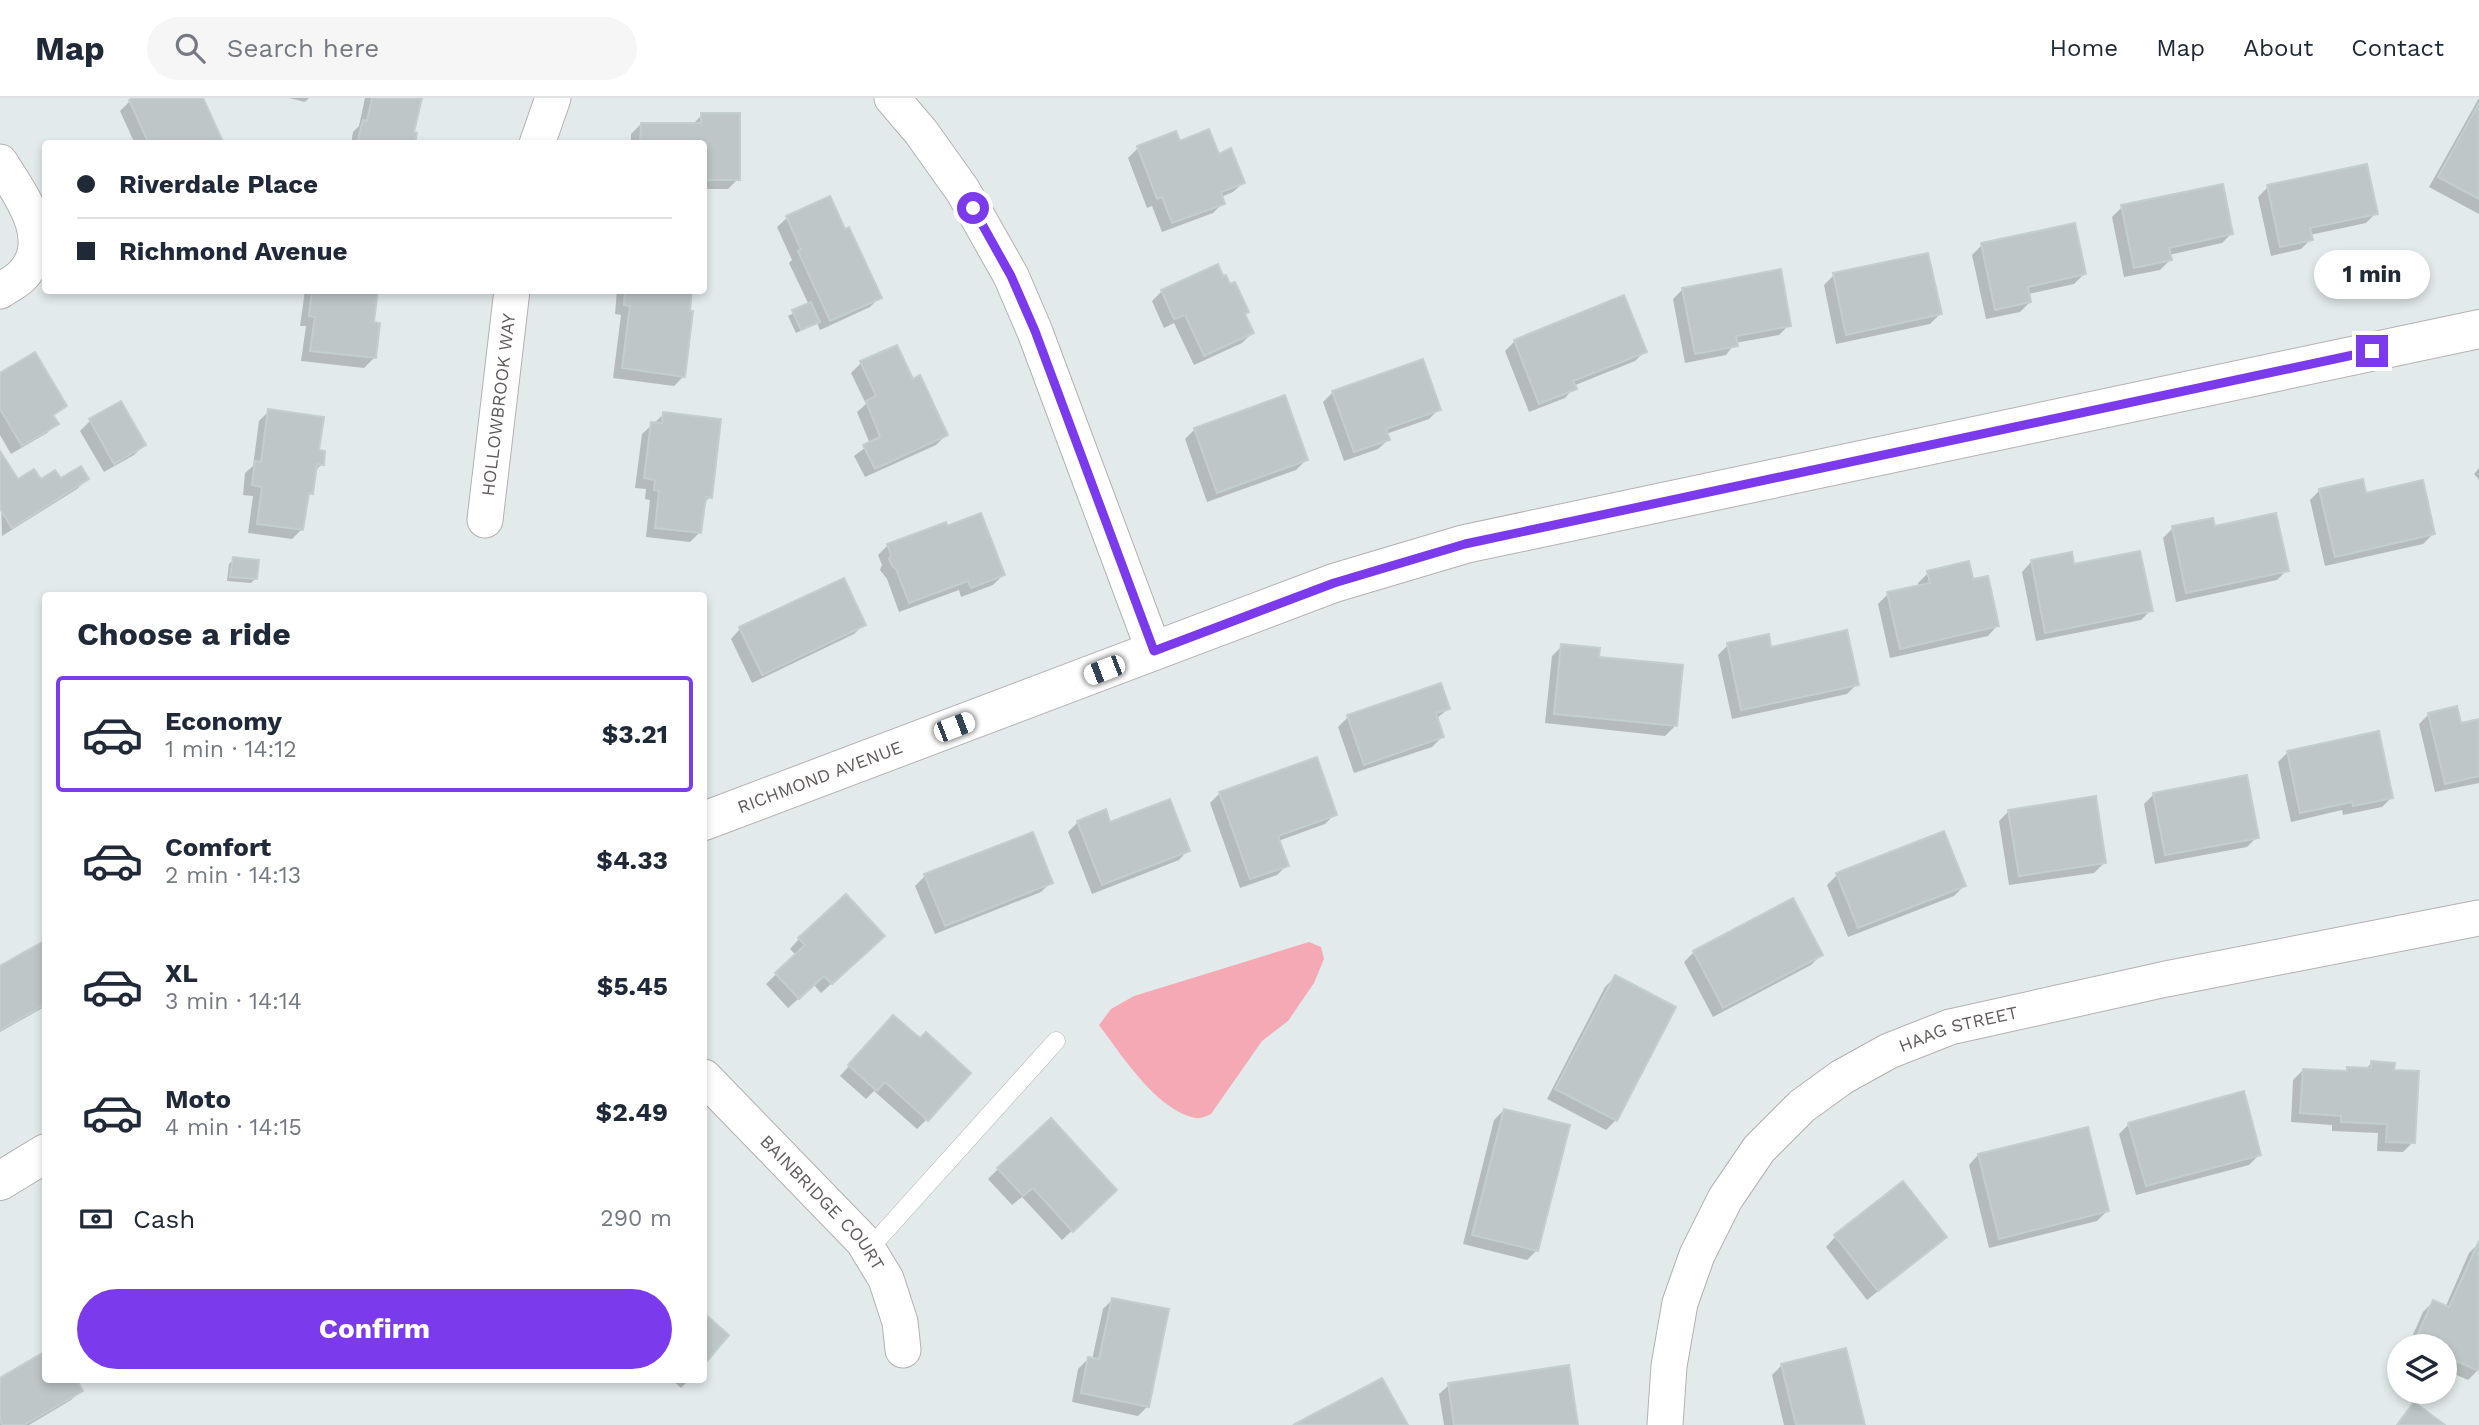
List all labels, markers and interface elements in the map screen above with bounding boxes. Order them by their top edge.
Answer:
search box [147,17,637,80]
text: Map [35,29,105,68]
icon: search [171,29,209,67]
text: Search here [227,33,379,63]
text: Home [2050,34,2118,62]
text: Map [2156,34,2205,62]
text: About [2243,34,2313,62]
text: Contact [2351,34,2444,62]
text: Riverdale Place [119,169,318,199]
route start [957,192,989,224]
text: Richmond Avenue [119,236,348,266]
callout: 1 min [2314,250,2430,299]
text: 1 min [2342,261,2402,288]
street label: HOLLOWBROOK WAY [477,311,519,497]
route end [2356,335,2388,367]
text: Choose a ride [77,615,291,653]
car [1081,653,1128,687]
icon: car [81,703,144,766]
text: Economy [165,706,282,736]
car [931,710,978,744]
text: $3.21 [602,719,668,749]
text: 1 min · 14:12 [165,736,297,763]
street label: RICHMOND AVENUE [734,736,905,817]
icon: car [81,829,144,892]
text: Comfort [165,832,271,862]
text: $4.33 [596,845,668,875]
text: 2 min · 14:13 [165,862,301,889]
icon: car [81,955,144,1018]
text: XL [165,958,198,988]
text: $5.45 [597,971,668,1001]
text: 3 min · 14:14 [165,988,302,1015]
street label: HAAG STREET [1895,1001,2020,1056]
icon: car [81,1081,144,1144]
text: Moto [165,1084,231,1114]
text: $2.49 [596,1097,668,1127]
text: 4 min · 14:15 [165,1114,302,1141]
street label: BAINBRIDGE COURT [756,1130,889,1274]
icon: cash [77,1200,115,1238]
text: Cash [133,1204,195,1234]
text: 290 m [600,1205,672,1232]
button: Confirm [77,1289,672,1369]
map controls [2387,1334,2457,1404]
button: layers [2387,1334,2457,1404]

